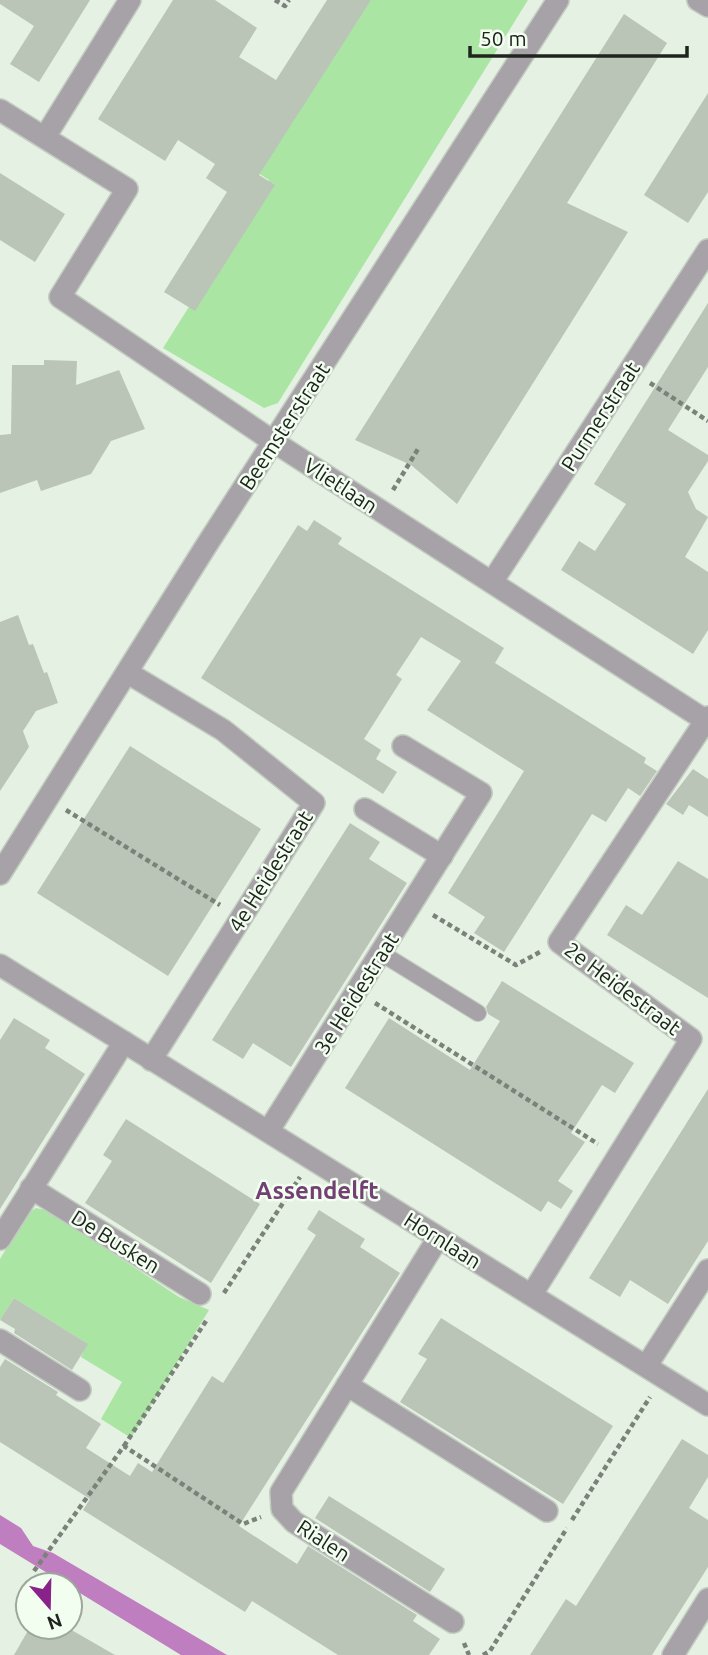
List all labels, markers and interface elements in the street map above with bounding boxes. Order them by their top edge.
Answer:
scale bar [470,14,687,58]
text: 50 m [480,26,527,50]
street label: Purmerstraat [556,357,644,475]
street label: Beemsterstraat [234,358,334,494]
street label: Vlietlaan [300,452,382,518]
street label: 4e Heidestraat [223,806,317,936]
street label: 3e Heidestraat [309,928,403,1058]
street label: 2e Heidestraat [560,937,686,1039]
district label: Assendelft [255,1177,379,1204]
street label: De Busken [67,1204,165,1278]
street label: Hornlaan [400,1207,486,1273]
street label: Rialen [293,1514,355,1566]
north arrow [14,1571,84,1641]
text: N [44,1609,65,1635]

